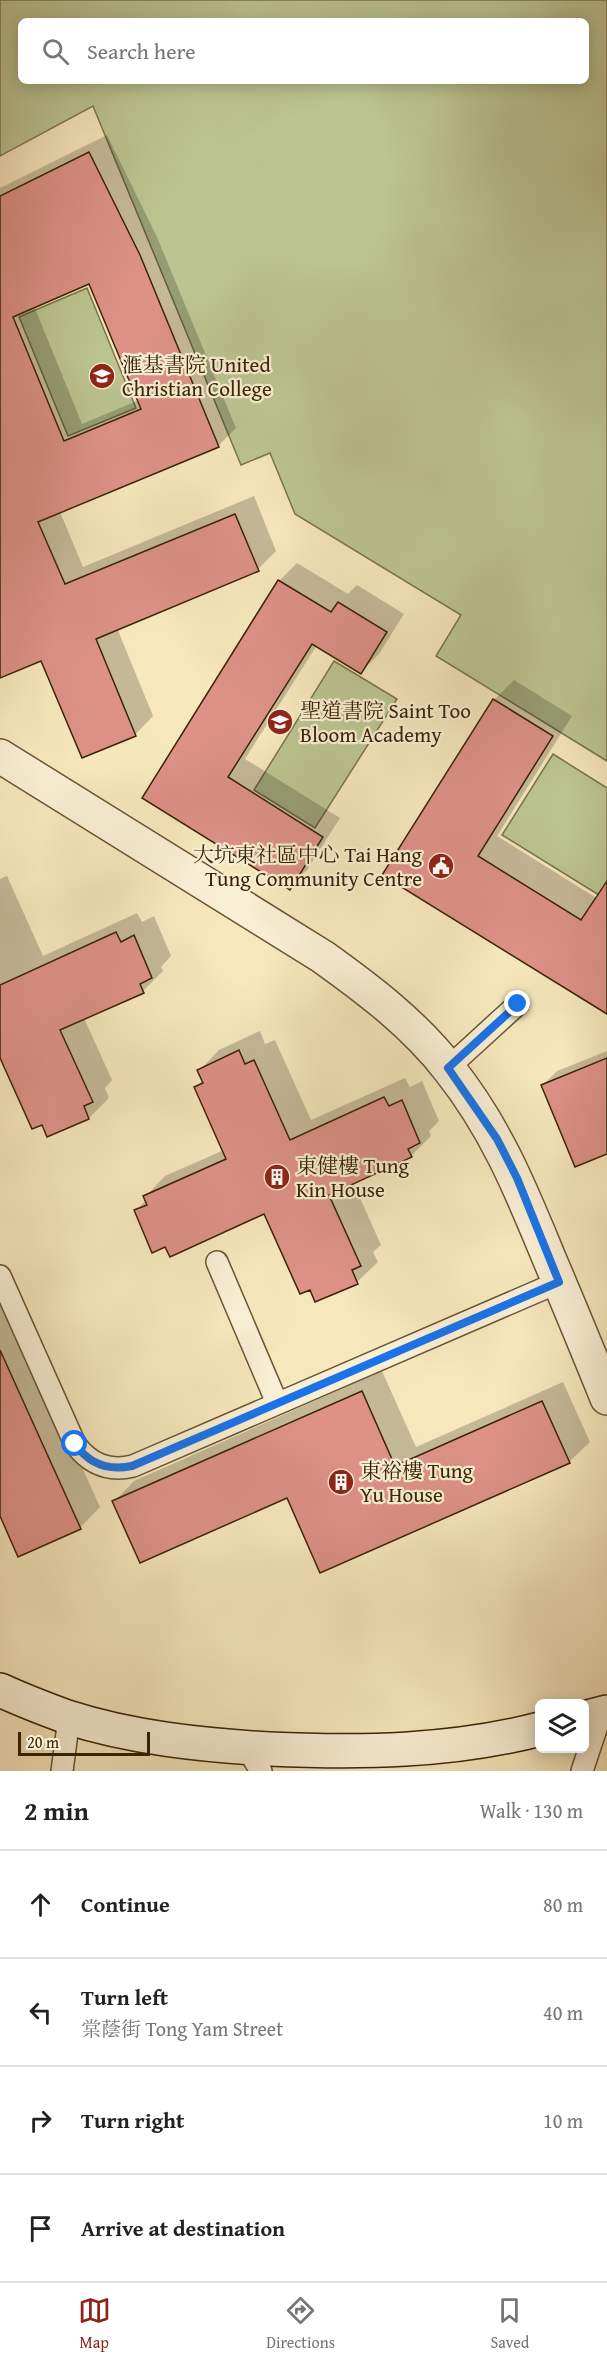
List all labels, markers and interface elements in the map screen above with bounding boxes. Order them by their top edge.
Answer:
search box [18,18,589,84]
icon: search [39,35,72,68]
text: Search here [87,35,196,67]
place label: 滙基書院 United Christian College [122,349,272,404]
school or university icon: 滙基書院 United Christian College [87,361,117,391]
place label: 聖道書院 Saint Too Bloom Academy [300,695,471,750]
school or university icon: 聖道書院 Saint Too Bloom Academy [265,707,295,737]
place label: 大坑東社區中心 Tai Hang Tung Community Centre [193,839,423,894]
public building icon: 大坑東社區中心 Tai Hang Tung Community Centre [426,851,456,881]
route end [504,990,530,1016]
place label: 東健樓 Tung Kin House [296,1150,410,1205]
building icon: 東健樓 Tung Kin House [262,1162,292,1192]
route start [61,1430,87,1456]
place label: 東裕樓 Tung Yu House [360,1455,474,1510]
building icon: 東裕樓 Tung Yu House [326,1467,356,1497]
map controls [535,1699,589,1753]
button: layers [535,1699,589,1753]
scale bar [18,1729,150,1756]
text: 20 m [27,1730,59,1754]
text: 2 min [24,1791,89,1830]
text: Walk · 130 m [480,1796,583,1825]
icon: ahead [24,1888,57,1921]
text: Continue [81,1888,170,1920]
text: 80 m [543,1890,583,1919]
text: Turn left [81,1981,168,2013]
icon: left [24,1996,57,2029]
text: 40 m [543,1998,583,2027]
text: 棠蔭街 Tong Yam Street [81,2014,283,2043]
icon: right [24,2104,57,2137]
text: Turn right [81,2104,184,2136]
text: 10 m [543,2106,583,2135]
icon: arrive [24,2212,57,2245]
text: Arrive at destination [81,2212,285,2244]
tab: Map [78,2294,111,2354]
tab: Directions [266,2294,335,2354]
tab: Saved [490,2294,529,2354]

